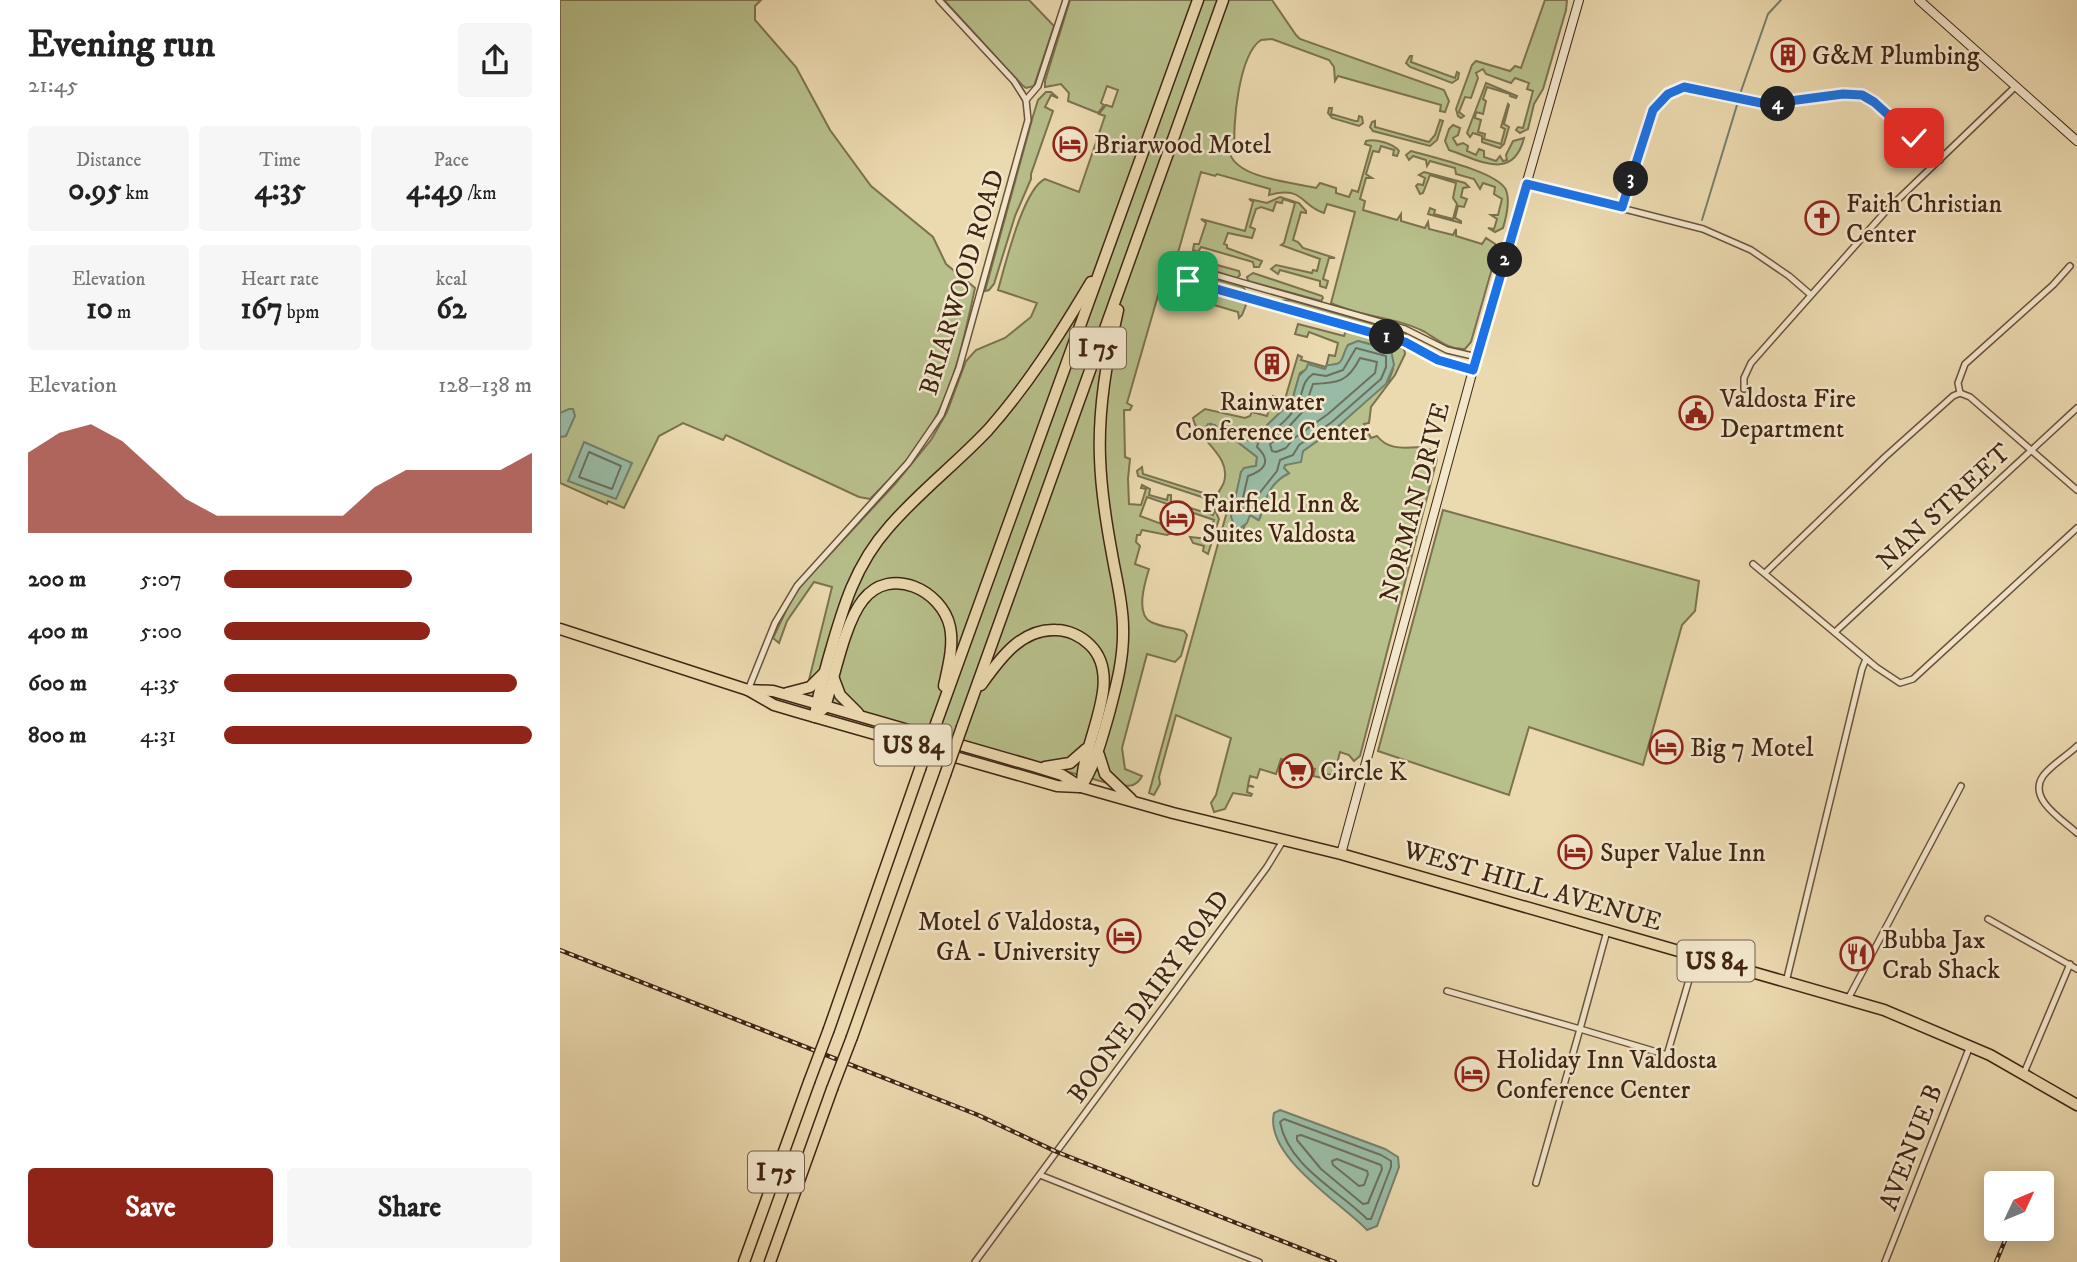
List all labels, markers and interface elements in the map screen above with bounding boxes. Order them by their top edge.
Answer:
text: Evening run [28,21,215,69]
button: share [458,23,532,97]
building icon: G&M Plumbing [1769,36,1807,74]
place label: G&M Plumbing [1812,40,1980,73]
text: 21:45 [28,71,78,100]
pin: 4 [1760,86,1796,122]
text: 4 [1772,92,1783,115]
pin [1884,108,1944,168]
icon: check [1895,119,1933,157]
hotel icon: Briarwood Motel [1051,125,1089,163]
place label: Briarwood Motel [1094,129,1271,162]
text: Distance [76,149,141,172]
text: Time [259,149,301,172]
text: Pace [434,149,469,172]
pin: 3 [1614,162,1648,196]
street label: BRIARWOOD ROAD [912,166,1012,399]
text: 3 [1627,167,1634,190]
text: 0.95 [68,172,121,209]
text: 4:35 [254,172,306,209]
text: 4:49 [406,172,464,209]
text: km [121,182,149,205]
text: /km [464,182,496,205]
place label: Faith Christian Center [1846,188,2002,251]
church icon: Faith Christian Center [1803,199,1841,237]
pin: 2 [1488,243,1522,278]
text: 2 [1500,248,1509,271]
pin [1158,251,1218,311]
icon: arrive [1169,262,1207,300]
text: Elevation [72,268,145,291]
text: Heart rate [241,268,319,291]
text: kcal [436,268,467,291]
text: 10 [86,291,113,328]
text: 167 [240,291,283,328]
text: 62 [436,291,467,328]
text: m [113,301,131,324]
text: bpm [283,301,320,324]
pin: 1 [1370,320,1404,354]
text: 1 [1383,325,1390,348]
road number: I 75 [1070,328,1126,368]
building icon: Rainwater Conference Center [1253,345,1291,383]
text: Elevation [28,371,117,400]
text: 128–138 m [438,371,532,400]
place label: Valdosta Fire Department [1719,383,1856,446]
place label: Rainwater Conference Center [1175,386,1369,449]
public building icon: Valdosta Fire Department [1677,394,1715,432]
street label: NORMAN DRIVE [1373,399,1458,606]
street label: NAN STREET [1870,436,2018,578]
place label: Fairfield Inn & Suites Valdosta [1202,488,1360,551]
hotel icon: Fairfield Inn & Suites Valdosta [1158,499,1196,537]
text: 200 m [28,565,86,594]
text: 5:07 [140,565,182,594]
text: 400 m [28,617,88,646]
text: 5:00 [140,617,182,646]
text: 600 m [28,669,87,698]
text: 4:35 [140,669,179,698]
text: 800 m [28,721,86,750]
text: 4:31 [140,721,176,750]
road number: US 84 [874,724,952,766]
hotel icon: Big 7 Motel [1647,728,1685,766]
place label: Big 7 Motel [1690,732,1814,765]
supermarket icon: Circle K [1277,752,1315,790]
place label: Circle K [1320,756,1408,789]
street label: WEST HILL AVENUE [1399,833,1666,939]
hotel icon: Super Value Inn [1556,833,1594,871]
place label: Super Value Inn [1600,837,1766,870]
street label: BOONE DAIRY ROAD [1061,884,1237,1110]
place label: Motel 6 Valdosta, GA - University [918,906,1101,969]
hotel icon: Motel 6 Valdosta, GA - University [1105,917,1143,955]
place label: Bubba Jax Crab Shack [1882,924,2000,987]
restaurant icon: Bubba Jax Crab Shack [1838,935,1876,973]
road number: US 84 [1678,940,1754,981]
place label: Holiday Inn Valdosta Conference Center [1496,1044,1717,1107]
hotel icon: Holiday Inn Valdosta Conference Center [1453,1055,1491,1093]
street label: AVENUE B [1872,1080,1951,1215]
road number: I 75 [748,1152,804,1192]
button: Save [28,1168,273,1248]
button: Share [287,1168,532,1248]
north arrow [1984,1171,2054,1241]
map controls [1984,1171,2054,1241]

